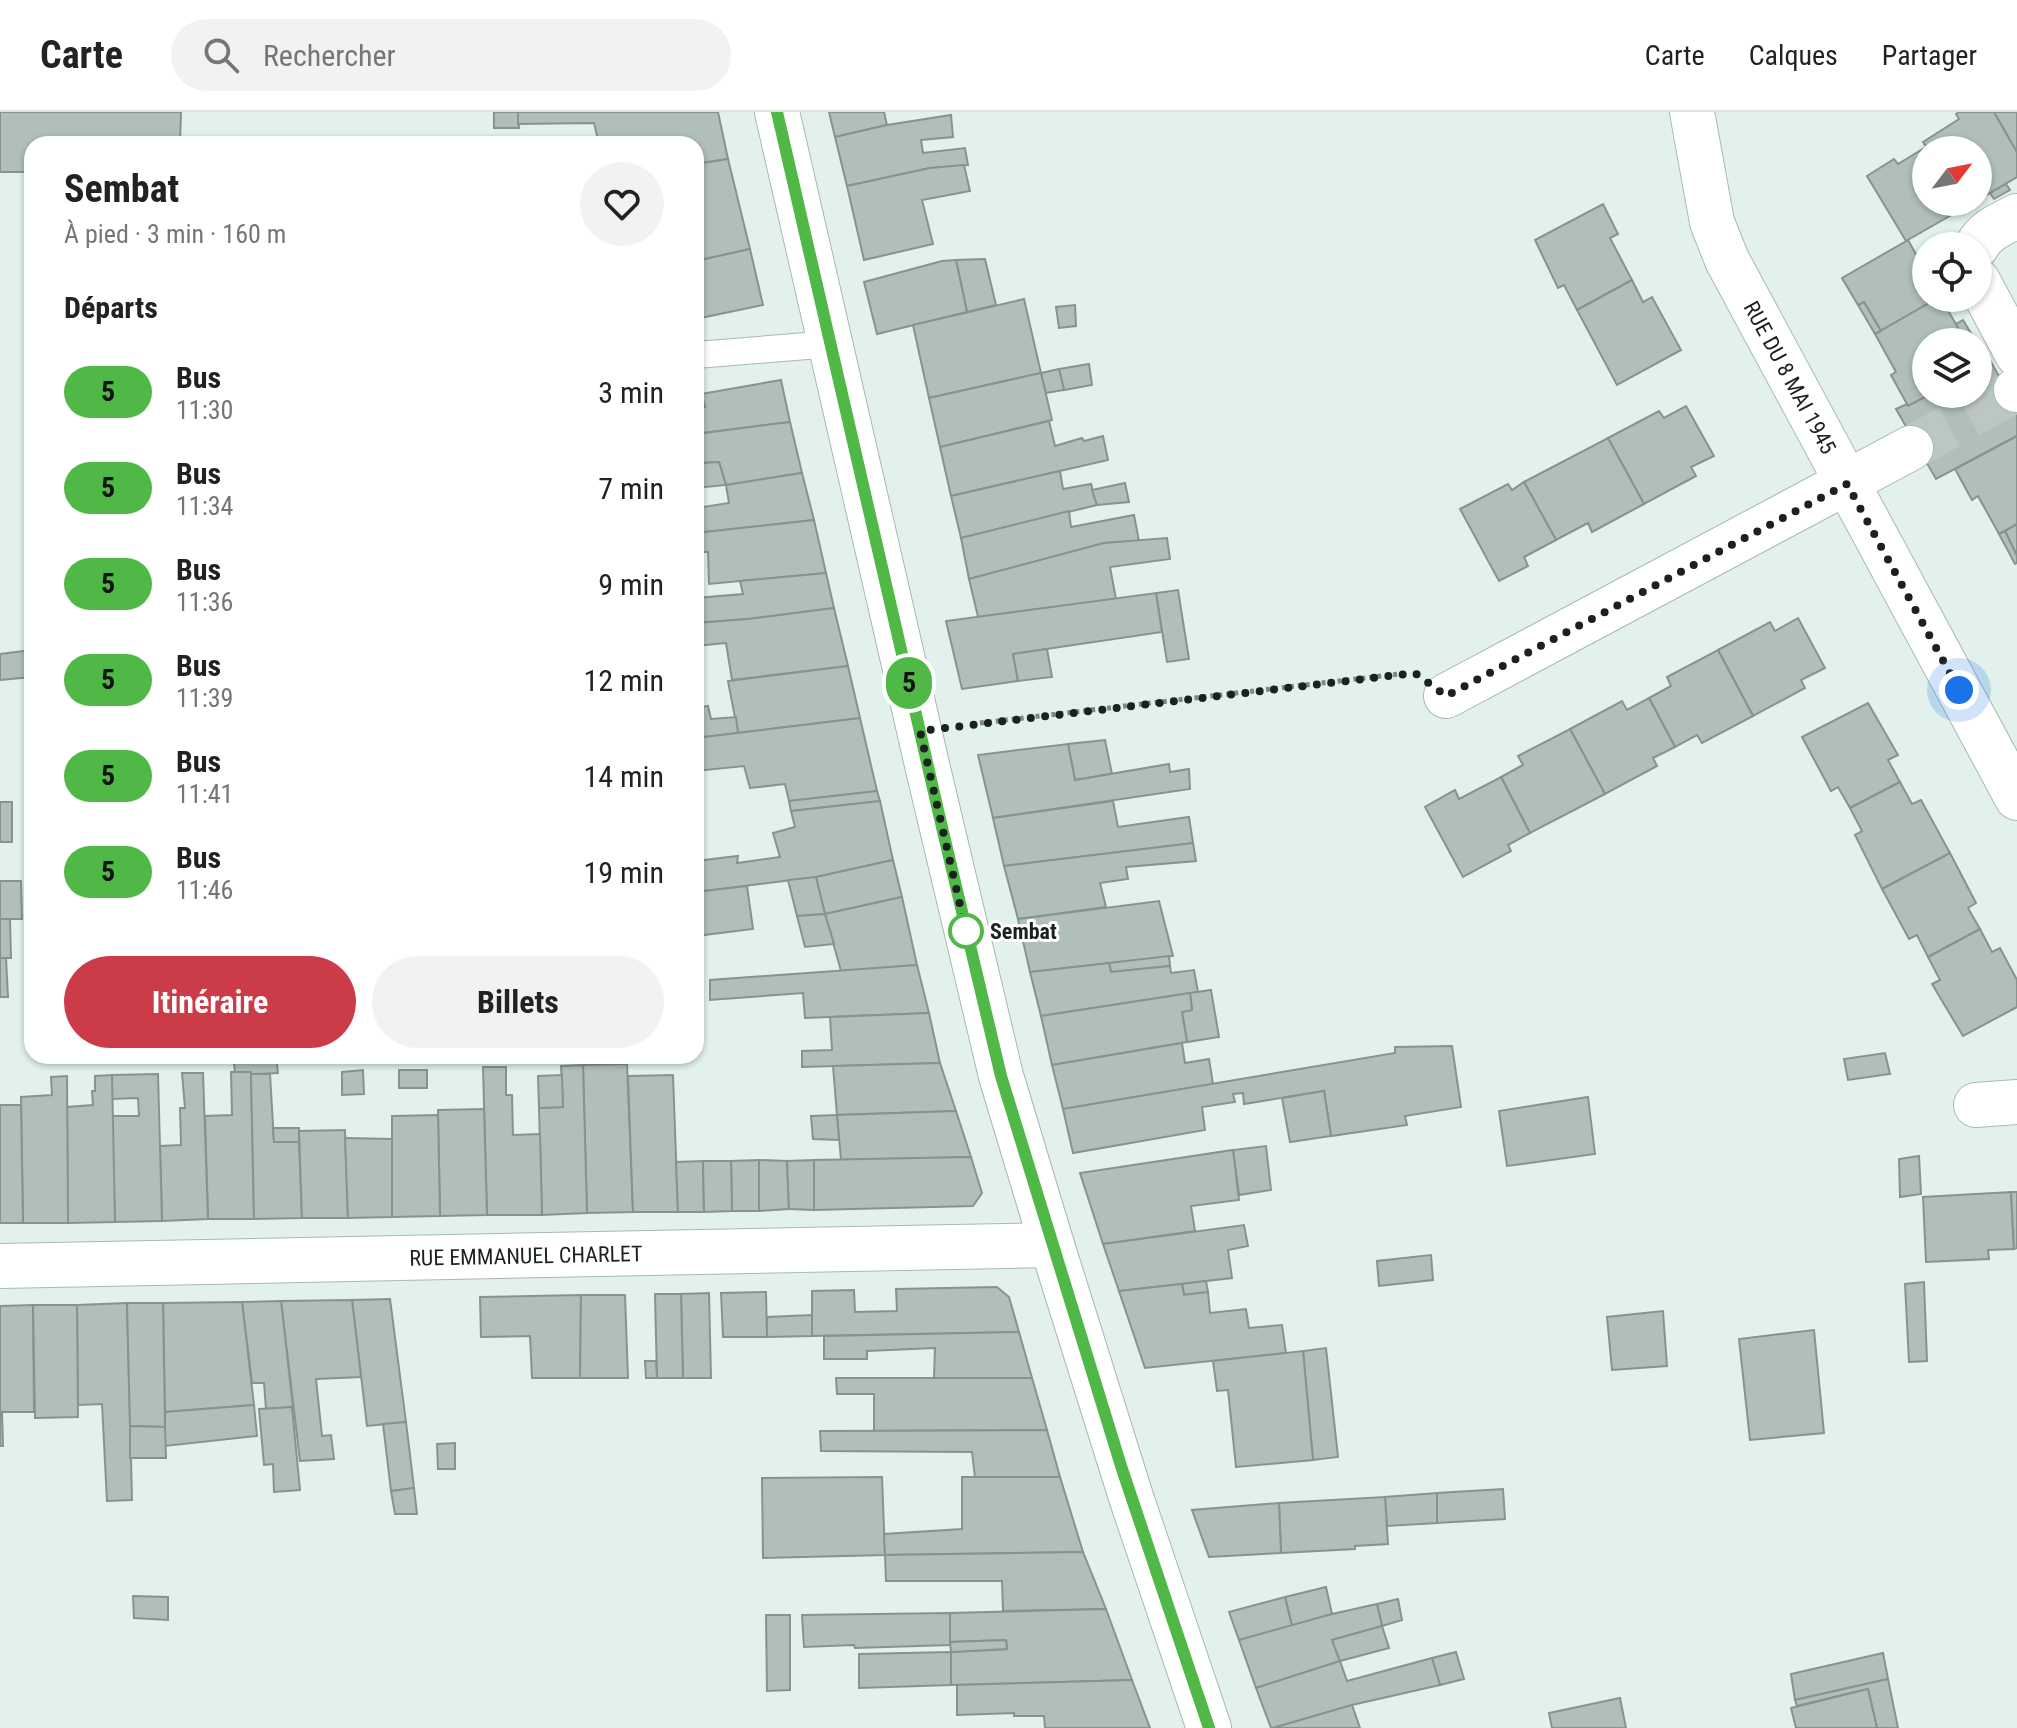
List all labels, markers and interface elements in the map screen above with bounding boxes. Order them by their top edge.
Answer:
search box [171,19,731,91]
text: Carte [40,33,123,77]
icon: search [199,33,243,77]
text: Rechercher [263,38,396,73]
text: Carte [1645,39,1705,72]
text: Calques [1749,39,1838,72]
text: Partager [1882,39,1977,72]
north arrow [1912,136,1992,216]
map controls [1912,136,1992,408]
button: heart [580,162,664,246]
text: Sembat [64,167,179,211]
text: À pied · 3 min · 160 m [64,219,286,249]
button: locate [1912,232,1992,312]
text: Départs [64,290,158,325]
street label: RUE DU 8 MAI 1945 [1739,297,1841,458]
button: layers [1912,328,1992,408]
text: Bus [176,360,221,395]
text: 5 [101,375,115,408]
text: 3 min [598,375,664,410]
text: 11:30 [176,395,233,425]
text: Bus [176,456,221,491]
text: 5 [101,471,115,504]
text: 7 min [598,471,664,506]
text: 11:34 [176,491,233,521]
text: Bus [176,552,221,587]
text: 5 [101,567,115,600]
text: 9 min [598,567,664,602]
text: 11:36 [176,587,233,617]
text: Bus [176,648,221,683]
line badge: 5 [883,657,935,709]
text: 5 [101,663,115,696]
text: 12 min [583,663,664,698]
text: 5 [902,666,916,699]
your location [1939,670,1979,710]
text: 11:39 [176,683,233,713]
text: Bus [176,744,221,779]
text: 5 [101,759,115,792]
text: 14 min [583,759,664,794]
text: 11:41 [176,779,233,809]
text: Bus [176,840,221,875]
text: 5 [101,855,115,888]
text: 19 min [583,855,664,890]
text: 11:46 [176,875,233,905]
marker: Sembat [949,914,983,948]
place label: Sembat [990,919,1057,944]
button: Itinéraire [64,956,356,1048]
button: Billets [372,956,664,1048]
street label: RUE EMMANUEL CHARLET [409,1241,643,1271]

